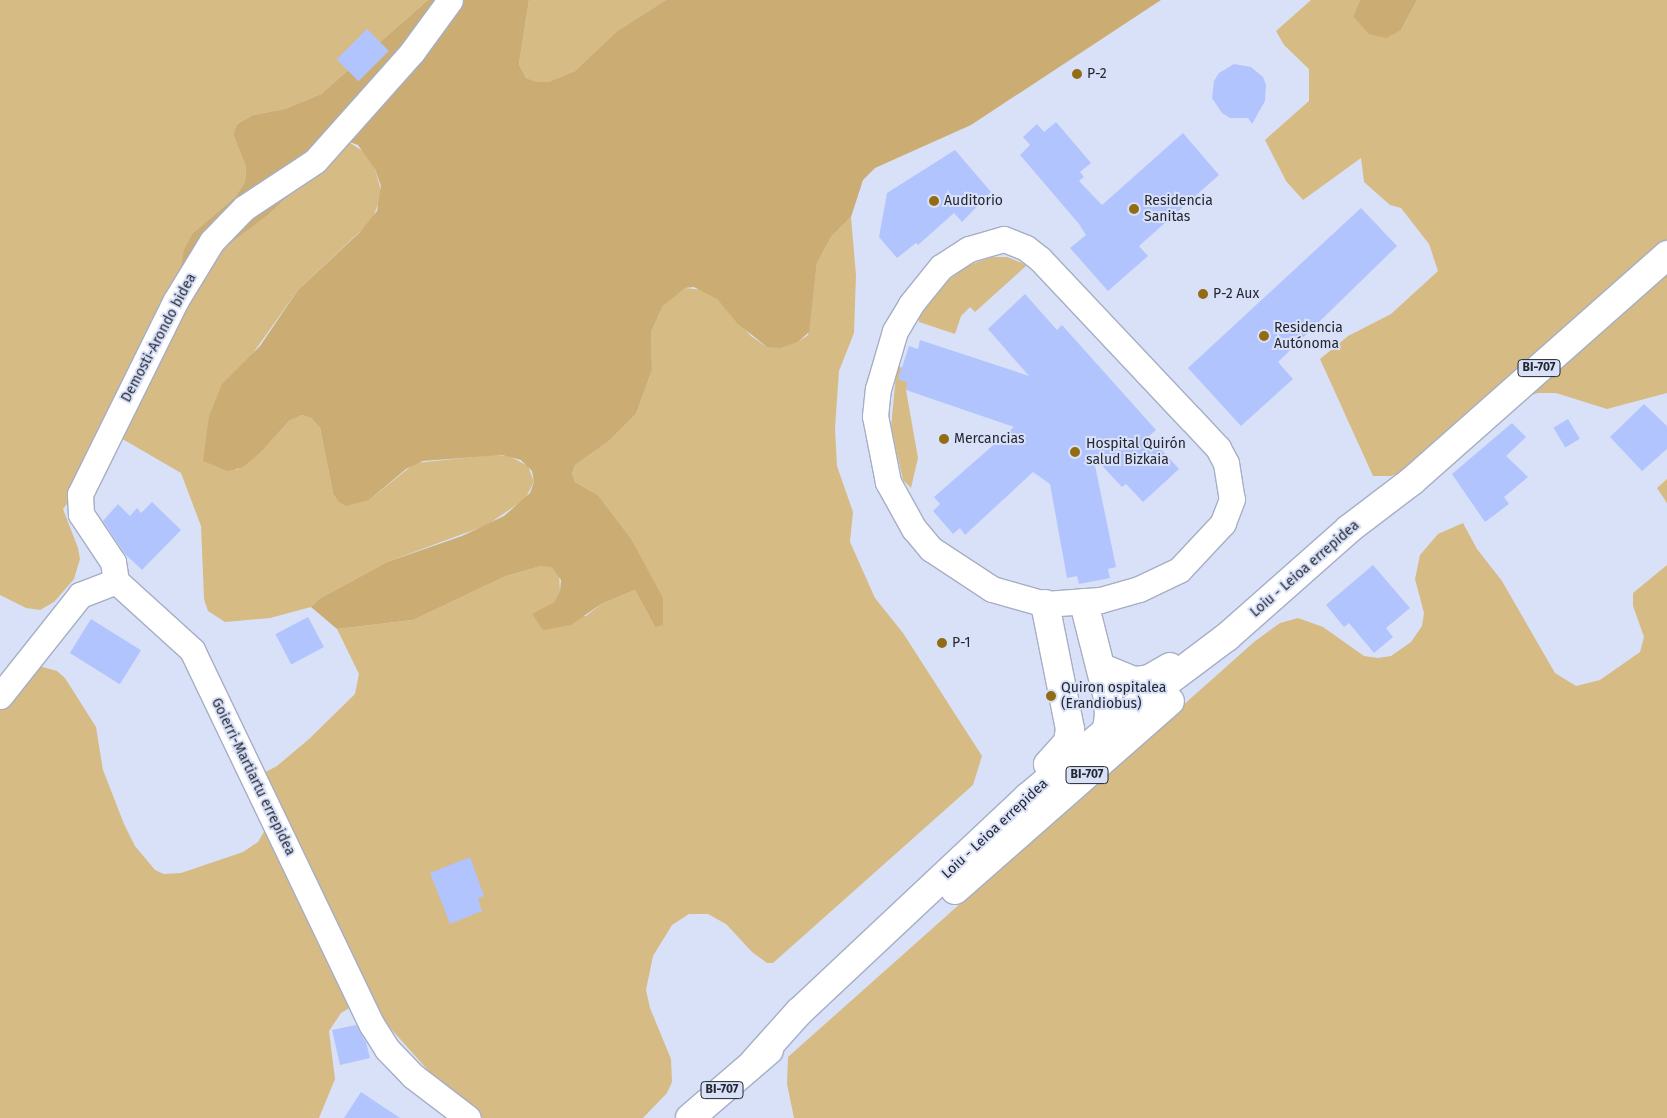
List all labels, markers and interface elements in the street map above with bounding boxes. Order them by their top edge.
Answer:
place label: P-2 [1087,66,1107,82]
marker: P-2 [1071,68,1083,80]
place label: Auditorio [944,193,1003,209]
place label: Residencia Sanitas [1144,193,1213,226]
marker: Auditorio [928,195,940,207]
marker: Residencia Sanitas [1128,203,1140,215]
street label: Demosti-Arondo bidea [118,271,200,405]
place label: P-2 Aux [1213,286,1259,302]
marker: P-2 Aux [1197,288,1209,300]
place label: Residencia Autónoma [1274,320,1343,352]
marker: Residencia Autónoma [1258,330,1270,342]
road number: BI-707 [1516,358,1562,378]
place label: Mercancias [954,431,1025,447]
marker: Mercancias [938,433,950,445]
place label: Hospital Quirón salud Bizkaia [1086,436,1186,468]
marker: Hospital Quirón salud Bizkaia [1068,445,1082,459]
street label: Loiu - Leioa errepidea [1247,517,1363,621]
place label: P-1 [952,635,971,651]
marker: P-1 [936,637,948,649]
place label: Quiron ospitalea (Erandiobus) [1061,680,1166,712]
marker: Quiron ospitalea (Erandiobus) [1045,690,1057,702]
street label: Goierri-Martiartu errepidea [207,695,299,859]
road number: BI-707 [1064,766,1110,784]
street label: Loiu - Leioa errepidea [938,775,1052,883]
road number: BI-707 [700,1080,744,1100]

